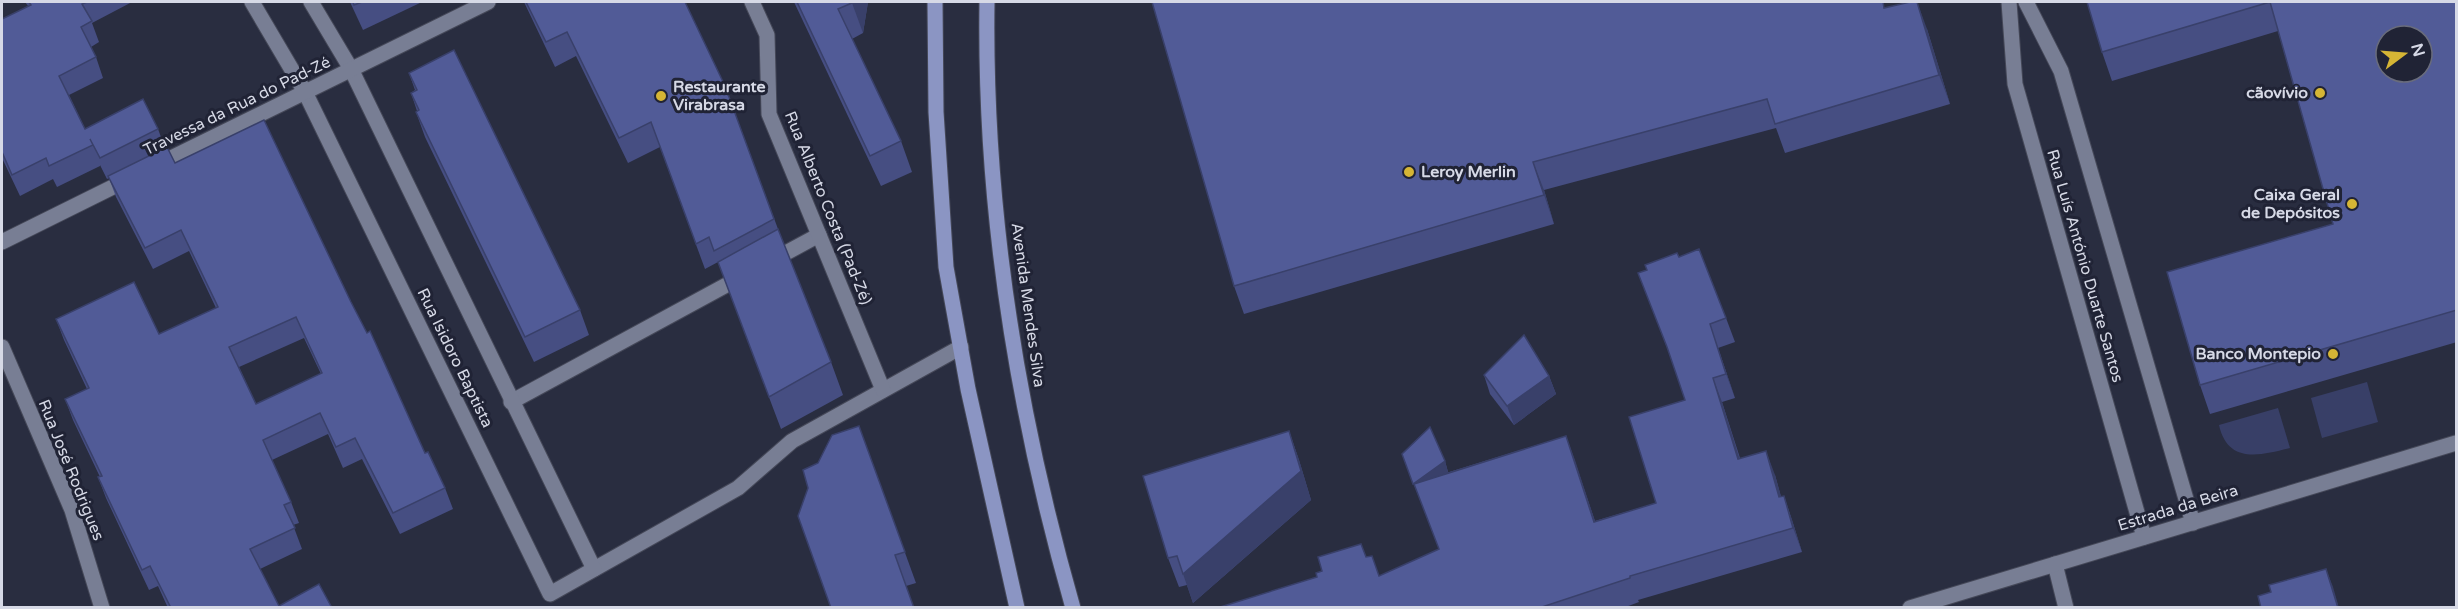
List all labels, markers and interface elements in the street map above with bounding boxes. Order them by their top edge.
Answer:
north arrow [2374,24,2434,84]
text: N [2406,41,2429,59]
street label: Travessa da Rua do Pad-Zé [140,52,334,160]
place label: Restaurante Virabrasa [673,77,766,115]
place label: cãovívio [2246,83,2308,103]
marker: cãovívio [2313,86,2327,100]
marker: Restaurante Virabrasa [654,89,668,103]
street label: Rua Alberto Costa (Pad-Zé) [780,108,876,308]
street label: Rua Luís António Duarte Santos [2042,147,2128,385]
place label: Leroy Merlin [1421,162,1516,182]
marker: Leroy Merlin [1402,165,1416,179]
place label: Caixa Geral de Depósitos [2241,185,2340,223]
marker: Caixa Geral de Depósitos [2345,197,2359,211]
street label: Avenida Mendes Silva [1007,221,1049,389]
street label: Rua Isidoro Baptista [413,285,497,431]
place label: Banco Montepio [2195,344,2321,364]
marker: Banco Montepio [2326,347,2340,361]
street label: Rua José Rodrigues [34,397,108,543]
street label: Estrada da Beira [2115,480,2241,536]

